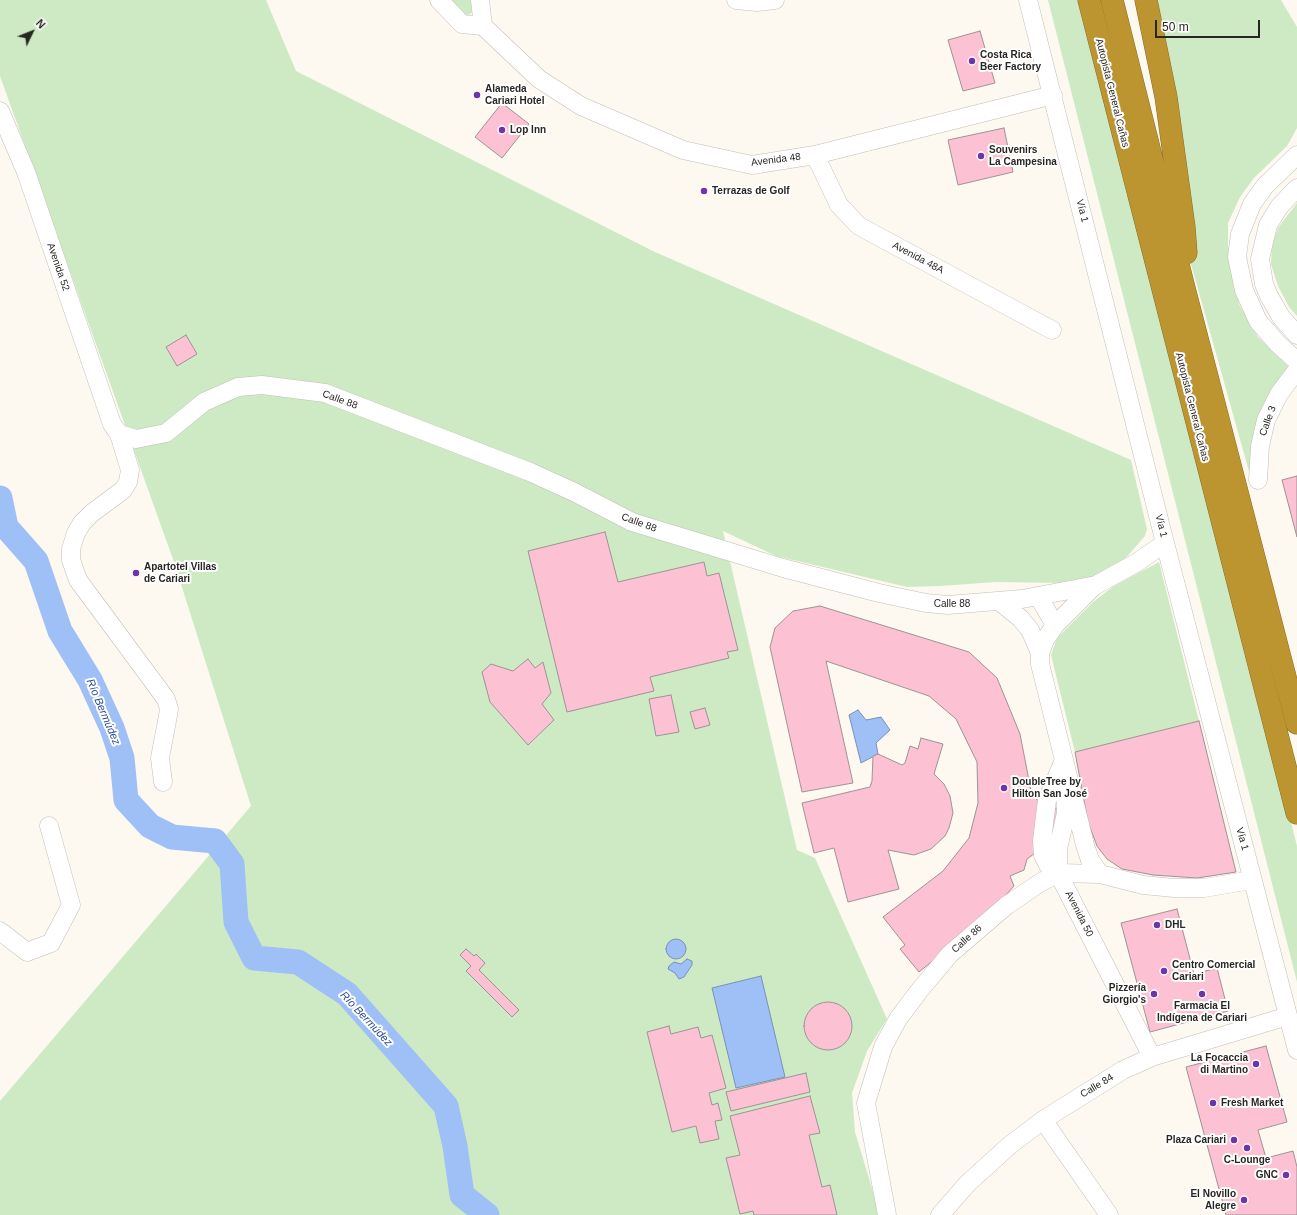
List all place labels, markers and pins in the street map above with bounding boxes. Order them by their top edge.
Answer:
place label: Costa Rica Beer Factory [980,49,1041,72]
marker: Costa Rica Beer Factory [967,56,977,66]
place label: Alameda Cariari Hotel [485,83,544,106]
marker: Alameda Cariari Hotel [472,90,482,100]
place label: Lop Inn [510,124,546,136]
marker: Lop Inn [497,125,507,135]
place label: Souvenirs La Campesina [989,144,1057,168]
marker: Souvenirs La Campesina [976,151,986,161]
place label: Terrazas de Golf [712,185,790,197]
marker: Terrazas de Golf [699,186,709,196]
place label: Apartotel Villas de Cariari [144,561,217,584]
marker: Apartotel Villas de Cariari [131,568,141,578]
place label: DoubleTree by Hilton San José [1012,776,1087,800]
marker: DoubleTree by Hilton San José [999,783,1009,793]
place label: DHL [1165,919,1186,931]
marker: DHL [1152,920,1162,930]
place label: Centro Comercial Cariari [1172,959,1255,982]
marker: Centro Comercial Cariari [1159,966,1169,976]
place label: Pizzería Giorgio's [1103,982,1146,1006]
marker: Pizzería Giorgio's [1149,989,1159,999]
marker: Farmacia El Indígena de Cariari [1197,989,1207,999]
place label: Farmacia El Indígena de Cariari [1157,1000,1247,1024]
place label: La Focaccia di Martino [1191,1052,1248,1076]
marker: La Focaccia di Martino [1251,1059,1261,1069]
place label: Fresh Market [1221,1097,1283,1109]
marker: Fresh Market [1208,1098,1218,1108]
place label: Plaza Cariari [1166,1134,1226,1146]
marker: Plaza Cariari [1229,1135,1239,1145]
marker: C-Lounge [1242,1143,1252,1153]
place label: C-Lounge [1224,1154,1270,1166]
place label: GNC [1256,1169,1278,1181]
marker: GNC [1281,1170,1291,1180]
place label: El Novillo Alegre [1190,1188,1236,1212]
marker: El Novillo Alegre [1239,1195,1249,1205]

